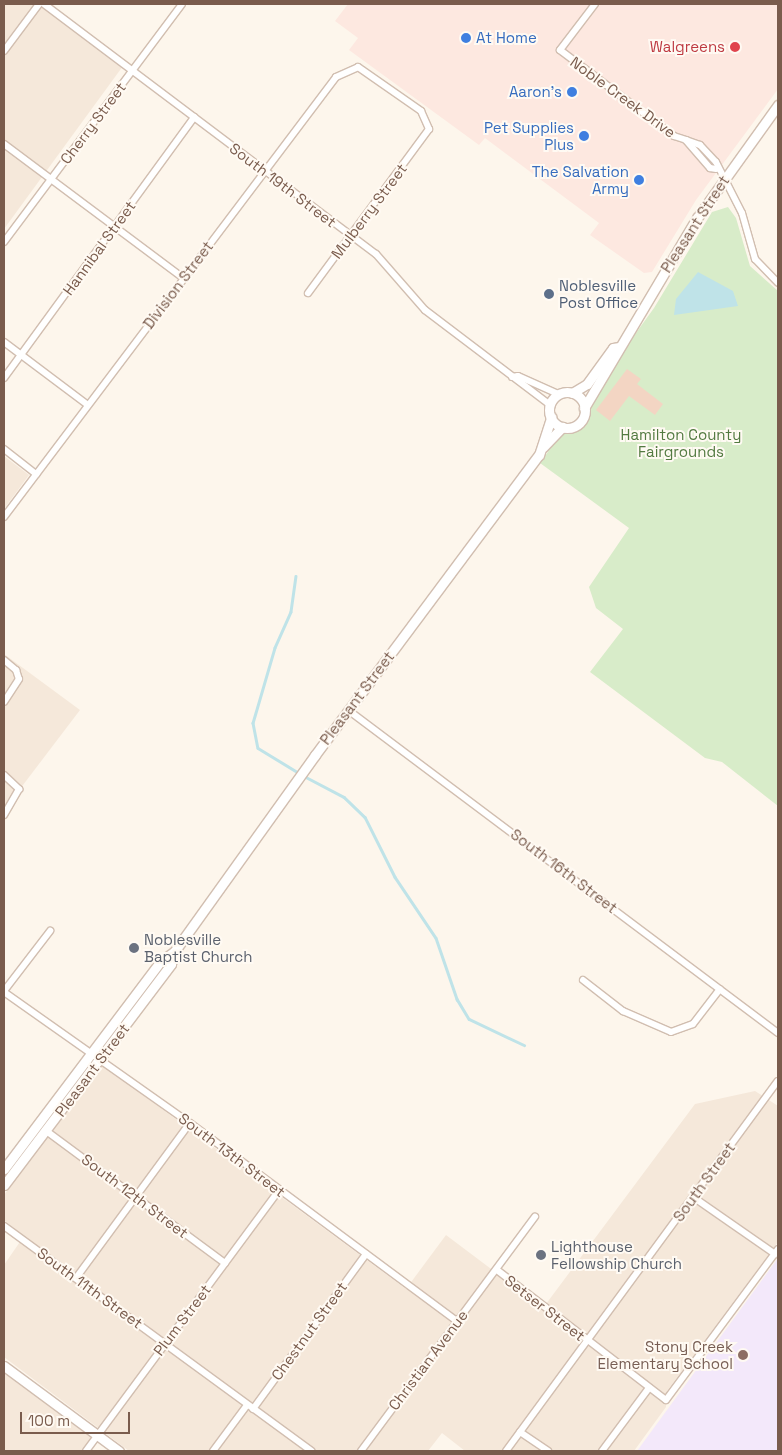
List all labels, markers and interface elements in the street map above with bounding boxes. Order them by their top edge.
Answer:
place label: At Home [476,29,537,47]
marker: At Home [460,32,472,44]
place label: Walgreens [650,38,725,56]
marker: Walgreens [729,41,741,53]
street label: Noble Creek Drive [567,53,679,141]
street label: Cherry Street [56,78,130,168]
place label: Aaron's [509,83,562,101]
marker: Aaron's [566,86,578,98]
place label: Pet Supplies Plus [484,118,574,153]
marker: Pet Supplies Plus [578,130,590,142]
street label: South 19th Street [226,139,340,231]
street label: Mulberry Street [327,160,411,262]
place label: The Salvation Army [532,162,629,197]
street label: Pleasant Street [657,172,733,276]
marker: The Salvation Army [633,174,645,186]
street label: Hannibal Street [59,197,139,299]
street label: Division Street [139,238,217,332]
place label: Noblesville Post Office [559,276,638,311]
marker: Noblesville Post Office [543,288,555,300]
park label: Hamilton County Fairgrounds [621,425,741,460]
street label: Pleasant Street [316,648,398,748]
street label: South 16th Street [507,825,621,917]
place label: Noblesville Baptist Church [144,930,252,965]
marker: Noblesville Baptist Church [128,942,140,954]
street label: Pleasant Street [51,1020,133,1120]
street label: South 13th Street [175,1109,289,1201]
street label: South Street [669,1139,739,1225]
street label: South 12th Street [78,1150,192,1242]
place label: Lighthouse Fellowship Church [551,1237,682,1272]
street label: South 11th Street [34,1244,146,1332]
marker: Lighthouse Fellowship Church [535,1249,547,1261]
street label: Setser Street [501,1271,589,1345]
street label: Chestnut Street [267,1278,351,1384]
street label: Plum Street [149,1281,215,1359]
street label: Christian Avenue [384,1306,472,1414]
place label: Stony Creek Elementary School [597,1337,733,1372]
marker: Stony Creek Elementary School [737,1349,749,1361]
scale bar [22,1402,132,1434]
text: 100 m [28,1411,70,1430]

